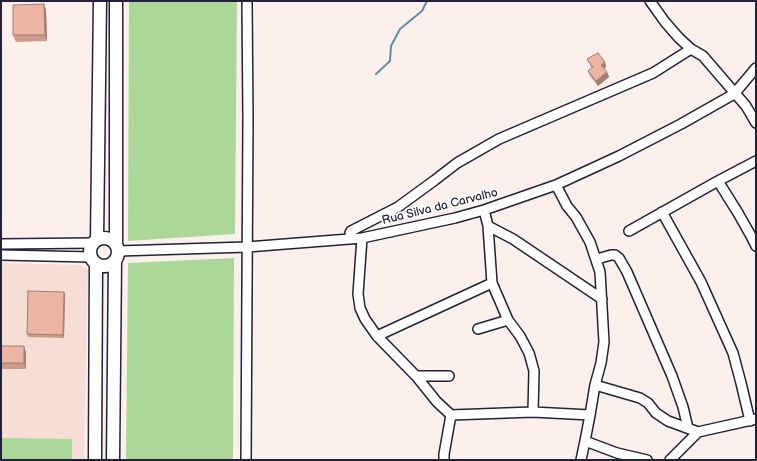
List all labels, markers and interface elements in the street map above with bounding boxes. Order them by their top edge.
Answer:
street label: Rua Silva da Carvalho [381,186,499,228]

